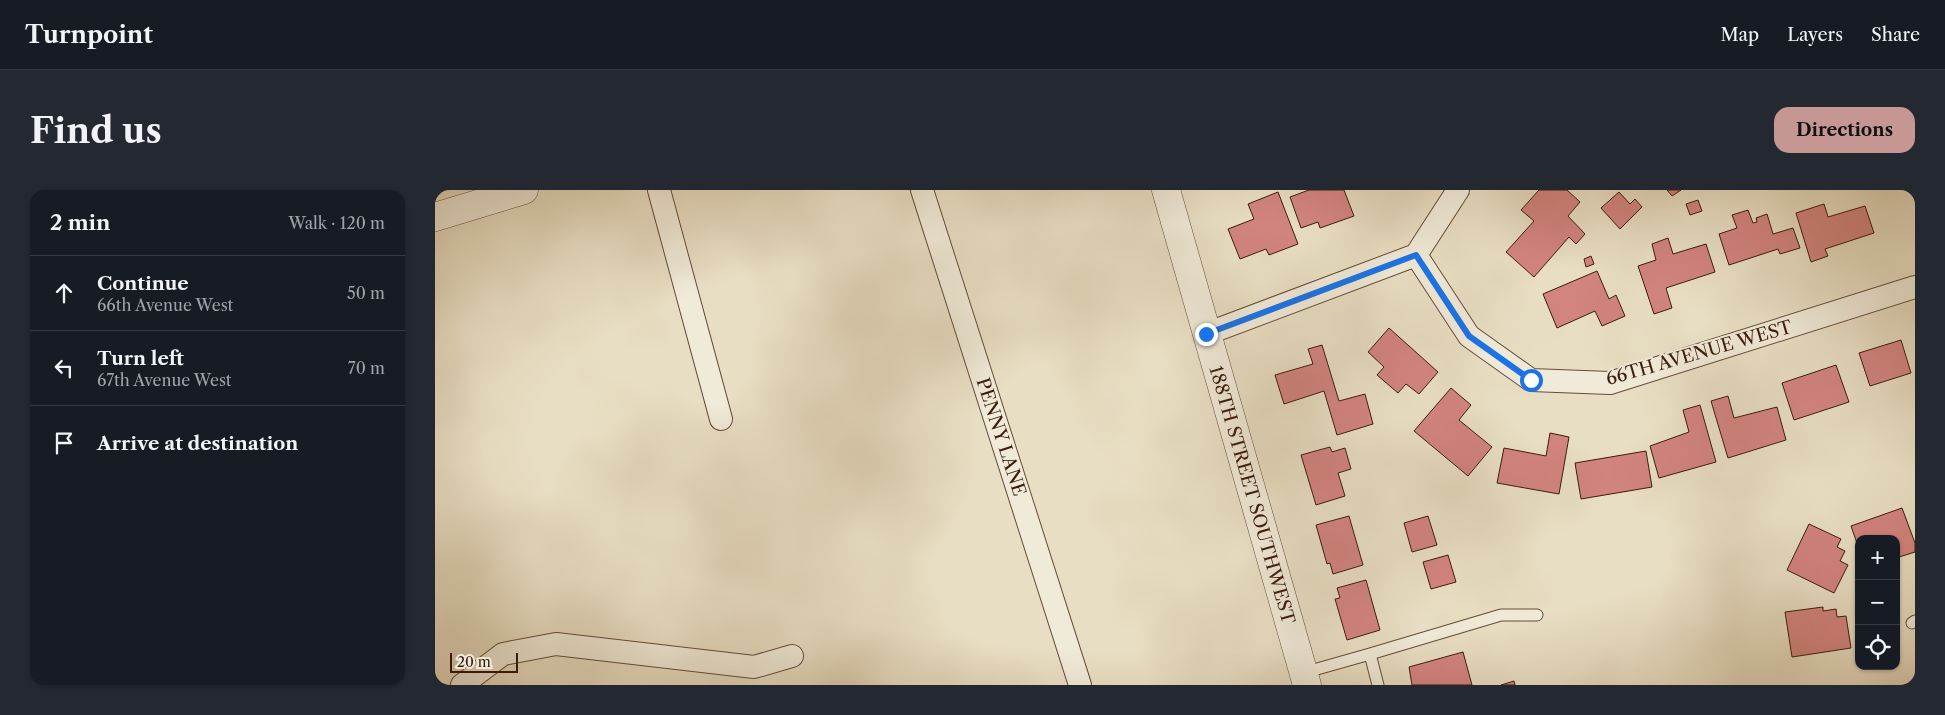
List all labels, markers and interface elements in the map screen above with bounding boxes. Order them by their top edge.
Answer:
text: Turnpoint [25,20,153,49]
text: Map [1721,24,1759,46]
text: Layers [1787,24,1843,46]
text: Share [1871,24,1920,46]
button: Directions [1774,107,1915,153]
text: Find us [30,109,162,152]
text: 2 min [50,210,110,235]
text: Walk · 120 m [289,213,385,233]
text: Continue [97,272,189,295]
icon: ahead [50,279,78,307]
text: 50 m [347,283,385,303]
text: 66th Avenue West [97,295,233,315]
street label: 66TH AVENUE WEST [1603,316,1795,390]
route end [1195,323,1218,346]
text: Turn left [97,347,184,370]
icon: left [50,354,78,382]
text: 70 m [348,358,385,378]
street label: 188TH STREET SOUTHWEST [1205,363,1300,627]
route start [1520,369,1543,392]
text: 67th Avenue West [97,370,232,390]
street label: PENNY LANE [972,375,1030,499]
icon: arrive [50,429,78,457]
text: Arrive at destination [97,432,298,455]
map controls [1855,535,1900,670]
button: + [1855,535,1900,580]
button: − [1855,580,1900,625]
button: locate [1855,625,1900,670]
scale bar [450,650,517,673]
text: 20 m [457,653,491,671]

